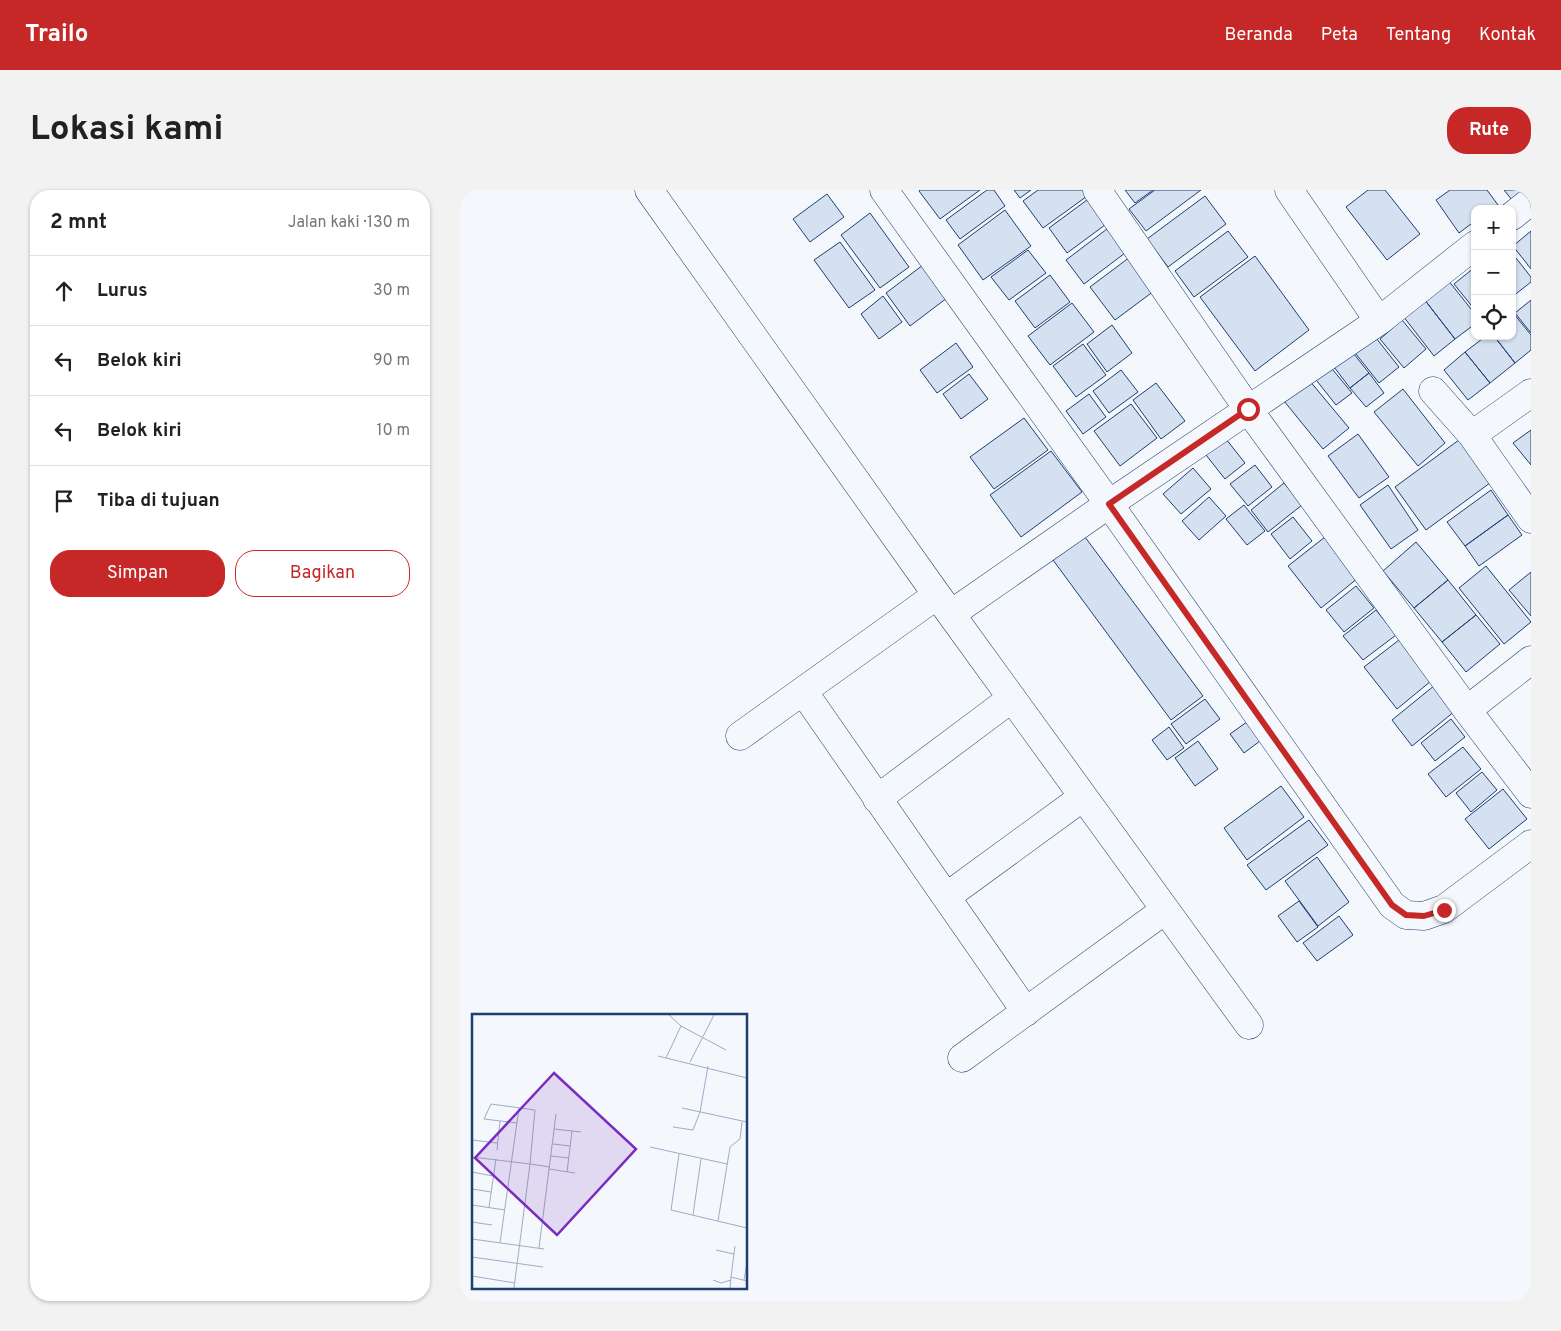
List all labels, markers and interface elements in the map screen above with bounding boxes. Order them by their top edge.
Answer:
text: Trailo [25,20,88,50]
text: Beranda [1224,24,1293,47]
text: Peta [1321,24,1358,47]
text: Tentang [1386,24,1451,47]
text: Kontak [1479,24,1536,47]
button: Rute [1447,107,1531,154]
text: Lokasi kami [30,108,223,152]
map controls [1471,205,1516,340]
button: + [1471,205,1516,250]
text: 2 mnt [50,209,107,236]
text: Jalan kaki · 130 m [288,213,410,233]
button: − [1471,250,1516,295]
icon: ahead [50,277,78,305]
text: Lurus [97,279,148,303]
text: 30 m [373,281,410,301]
button: locate [1471,295,1516,340]
icon: left [50,347,78,375]
text: Belok kiri [97,349,182,373]
text: 90 m [373,351,410,371]
route start [1237,398,1260,421]
icon: left [50,417,78,445]
text: Belok kiri [97,419,182,443]
text: 10 m [376,421,410,441]
icon: arrive [50,487,78,515]
text: Tiba di tujuan [97,489,220,513]
button: Simpan [50,550,225,597]
button: Bagikan [235,550,410,597]
route end [1433,899,1456,922]
inset map [472,1014,748,1288]

